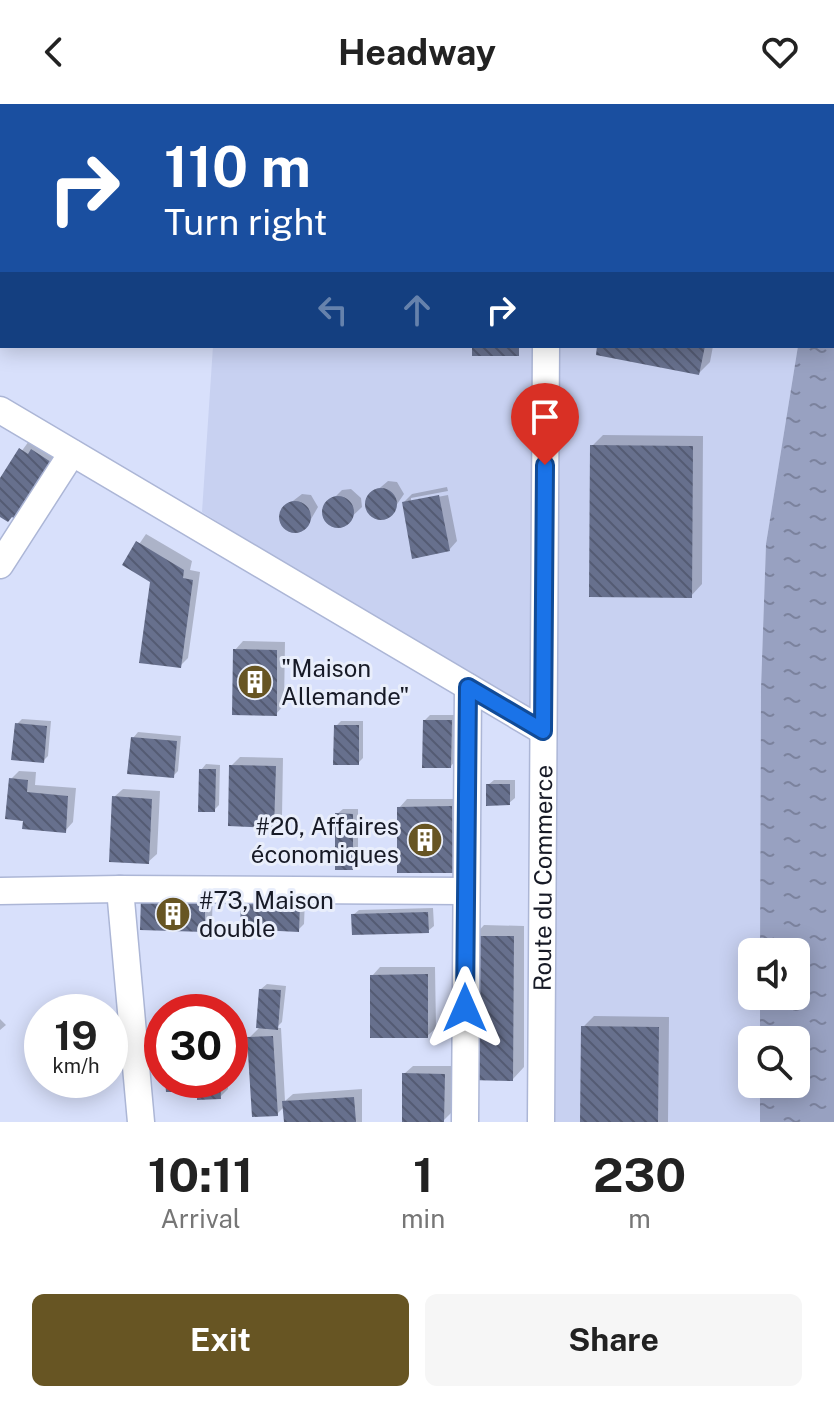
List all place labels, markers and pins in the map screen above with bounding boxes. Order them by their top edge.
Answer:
pin [511,383,579,465]
place label: "Maison Allemande" [281,654,410,710]
building icon: "Maison Allemande" [236,663,274,701]
place label: #20, Affaires économiques [251,812,399,868]
building icon: #20, Affaires économiques [406,821,444,859]
place label: #73, Maison double [199,886,334,942]
building icon: #73, Maison double [154,895,192,933]

